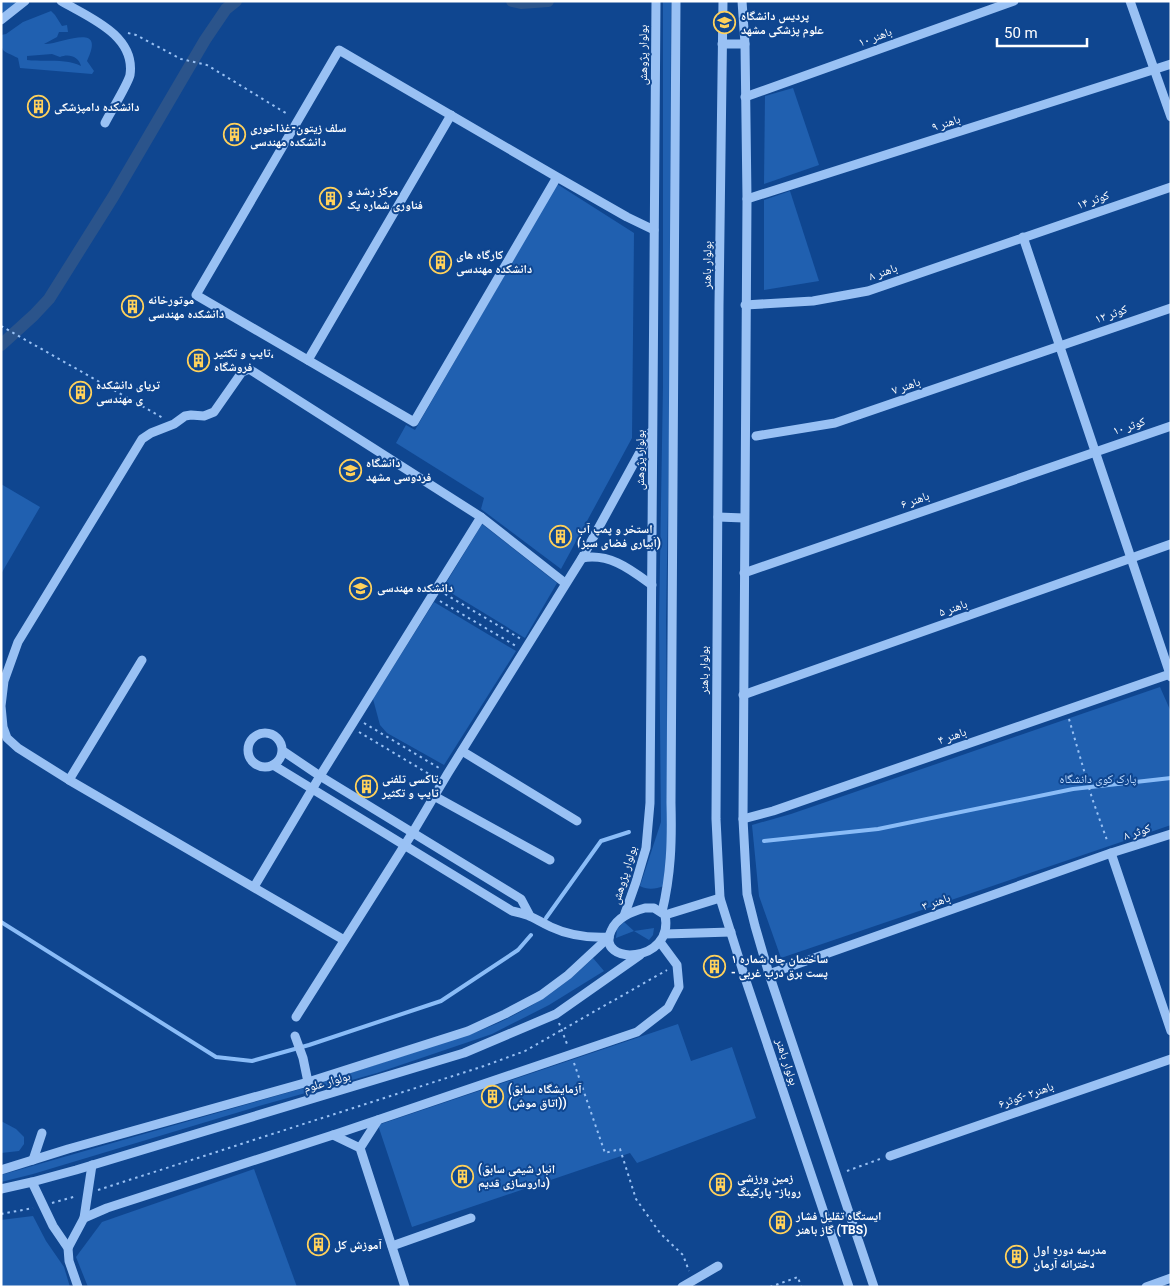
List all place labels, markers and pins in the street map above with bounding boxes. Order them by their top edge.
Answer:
place label: پردیس دانشگاه علوم پزشکی مشهد [741,9,824,38]
school or university icon: پردیس دانشگاه علوم پزشکی مشهد [713,11,737,35]
building icon: دانشکده دامپزشکی [26,95,50,119]
place label: دانشکده دامپزشکی [54,100,139,115]
place label: سلف زیتون-غذاخوری دانشکده مهندسی [250,121,346,150]
building icon: سلف زیتون-غذاخوری دانشکده مهندسی [222,123,246,147]
place label: مرکز رشد و فناوری شماره یک [347,184,423,213]
building icon: مرکز رشد و فناوری شماره یک [319,186,343,210]
place label: کارگاه های دانشکده مهندسی [456,248,532,277]
building icon: کارگاه های دانشکده مهندسی [428,250,452,274]
place label: موتورخانه دانشکده مهندسی [148,293,224,322]
building icon: موتورخانه دانشکده مهندسی [120,295,144,319]
place label: تایپ و تکثیر، فروشگاه [213,346,274,374]
building icon: تایپ و تکثیر، فروشگاه [186,348,210,372]
place label: تریای دانشکده ی مهندسی [96,378,161,407]
building icon: تریای دانشکده ی مهندسی [68,380,92,404]
place label: دانشگاه فردوسی مشهد [366,456,431,485]
school or university icon: دانشگاه فردوسی مشهد [338,458,362,482]
place label: استخر و پمپ آب (آبیاری فضای سبز) [577,522,661,551]
building icon: استخر و پمپ آب (آبیاری فضای سبز) [549,524,573,548]
school or university icon: دانشکده مهندسی [349,576,373,600]
place label: دانشکده مهندسی [377,581,453,596]
place label: تاکسی تلفنی، تایپ و تکثیر [381,772,441,800]
building icon: تاکسی تلفنی، تایپ و تکثیر [354,774,378,798]
place label: ساختمان چاه شماره ۱ - پست برق درب غربی [731,952,828,981]
building icon: ساختمان چاه شماره ۱ - پست برق درب غربی [703,954,727,978]
place label: (آزمایشگاه سابق (اتاق موش)) [508,1082,582,1111]
building icon: (آزمایشگاه سابق (اتاق موش)) [480,1084,504,1108]
place label: (انبار شیمی سابق داروسازی قدیم) [478,1162,555,1191]
building icon: (انبار شیمی سابق داروسازی قدیم) [450,1164,474,1188]
place label: زمین ورزشی روباز- پارکینگ [737,1171,801,1199]
building icon: زمین ورزشی روباز- پارکینگ [709,1173,733,1197]
place label: ایستگاه تقلیل فشار گاز باهنر (TBS) [795,1209,882,1237]
building icon: ایستگاه تقلیل فشار گاز باهنر (TBS) [768,1211,792,1235]
building icon: آموزش کل [306,1233,330,1257]
place label: آموزش کل [334,1238,383,1253]
place label: مدرسه دوره اول دخترانه آرمان [1033,1243,1107,1272]
building icon: مدرسه دوره اول دخترانه آرمان [1005,1245,1029,1269]

